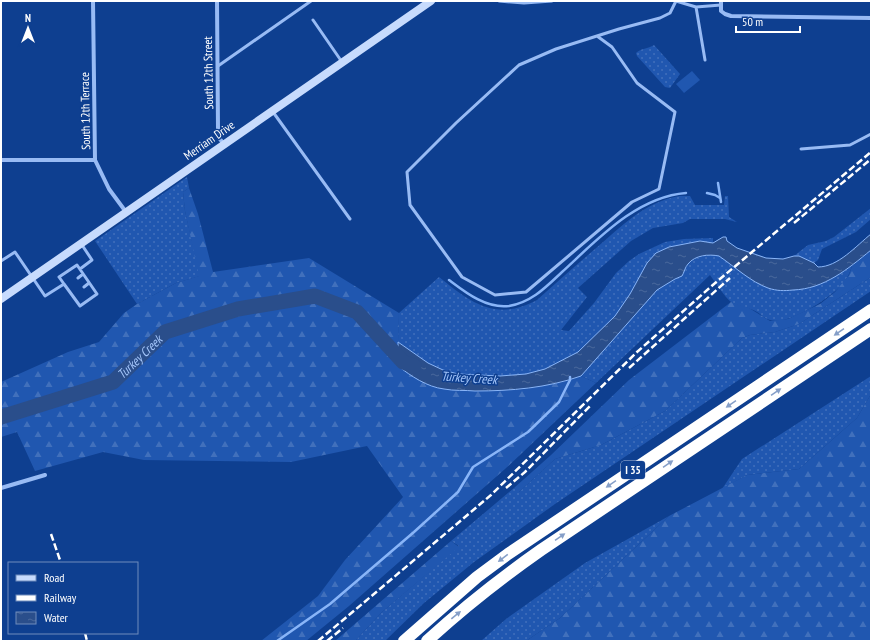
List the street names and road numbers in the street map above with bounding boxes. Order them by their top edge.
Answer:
street label: South 12th Street [200,35,216,110]
street label: South 12th Terrace [77,72,93,150]
street label: Merriam Drive [181,117,237,163]
road number: I 35 [621,461,645,479]

